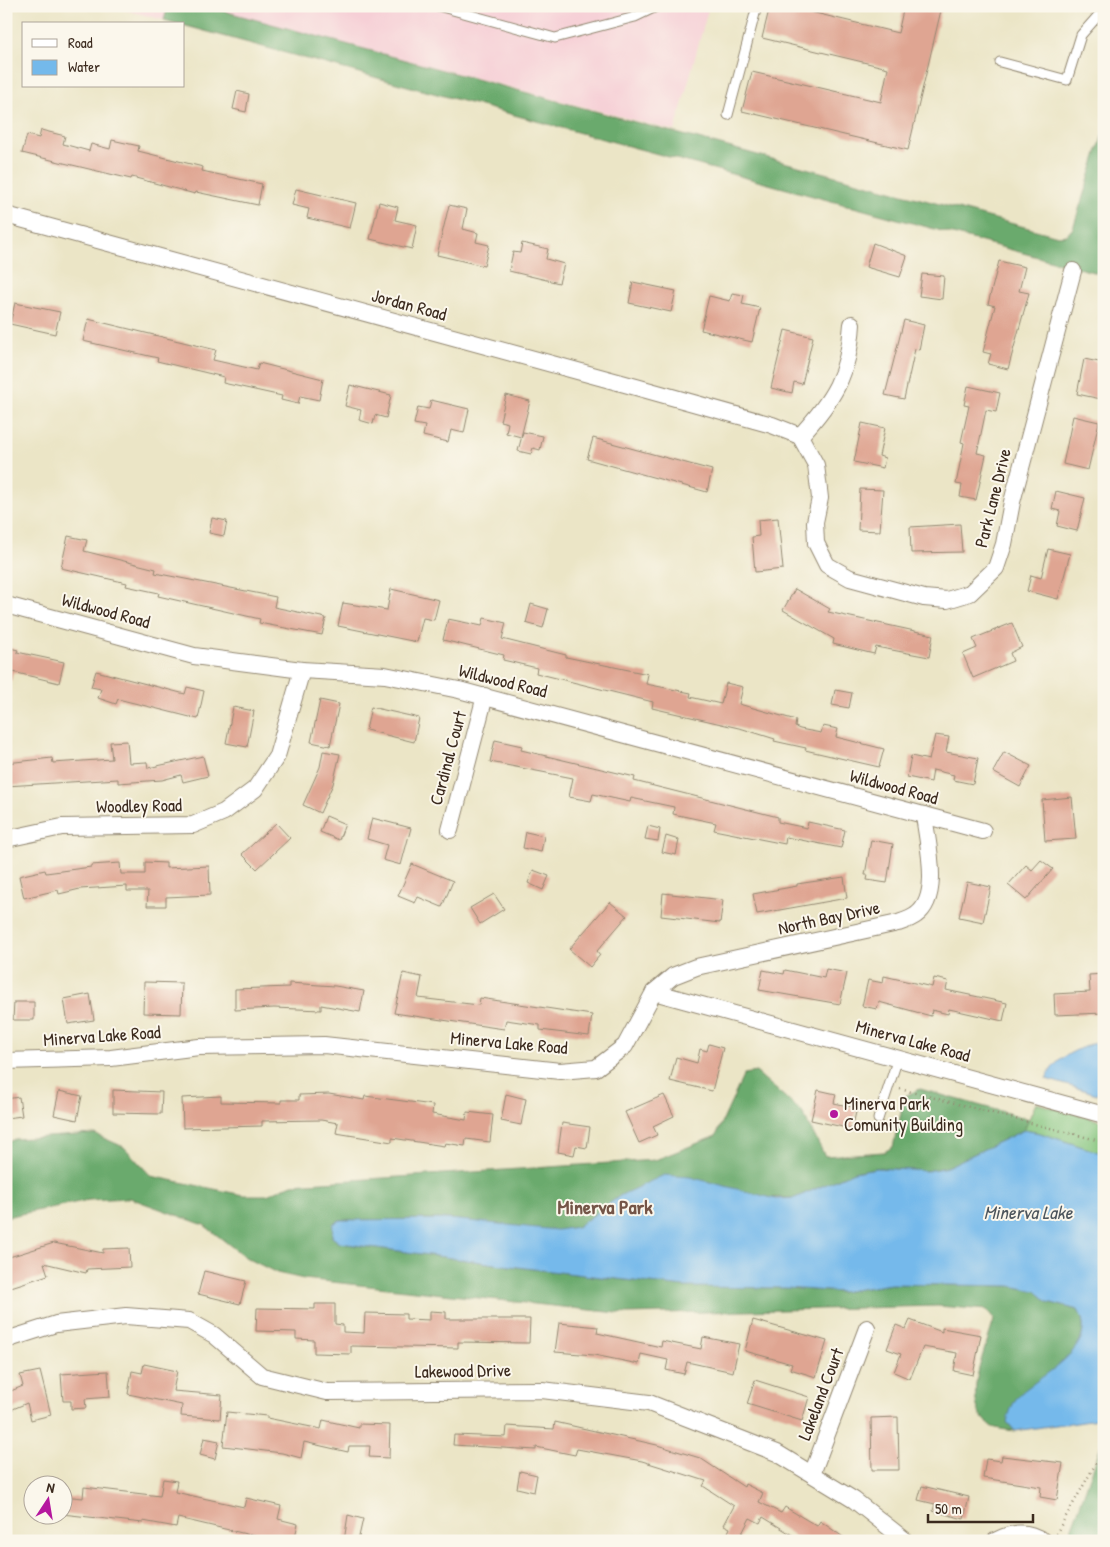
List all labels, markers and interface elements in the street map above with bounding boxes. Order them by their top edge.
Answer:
legend [22,22,185,88]
text: Road [68,32,93,53]
text: Water [68,56,100,77]
street label: Jordan Road [369,283,449,327]
street label: Park Lane Drive [968,446,1017,550]
street label: Wildwood Road [59,587,153,634]
street label: Wildwood Road [456,657,550,704]
street label: Cardinal Court [423,707,472,808]
street label: Wildwood Road [847,763,941,810]
street label: Woodley Road [96,792,182,819]
street label: North Bay Drive [776,895,882,940]
street label: Minerva Lake Road [853,1013,973,1068]
street label: Minerva Lake Road [43,1019,161,1052]
street label: Minerva Lake Road [449,1025,569,1060]
place label: Minerva Park Comunity Building [844,1091,963,1137]
marker: Minerva Park Comunity Building [828,1108,840,1120]
district label: Minerva Park [558,1193,653,1220]
water label: Minerva Lake [984,1199,1074,1225]
street label: Lakeland Court [791,1343,850,1444]
street label: Lakewood Drive [415,1357,511,1384]
north arrow [22,1474,72,1524]
text: N [45,1477,57,1497]
scale bar [928,1492,1032,1524]
text: 50 m [935,1498,962,1519]

